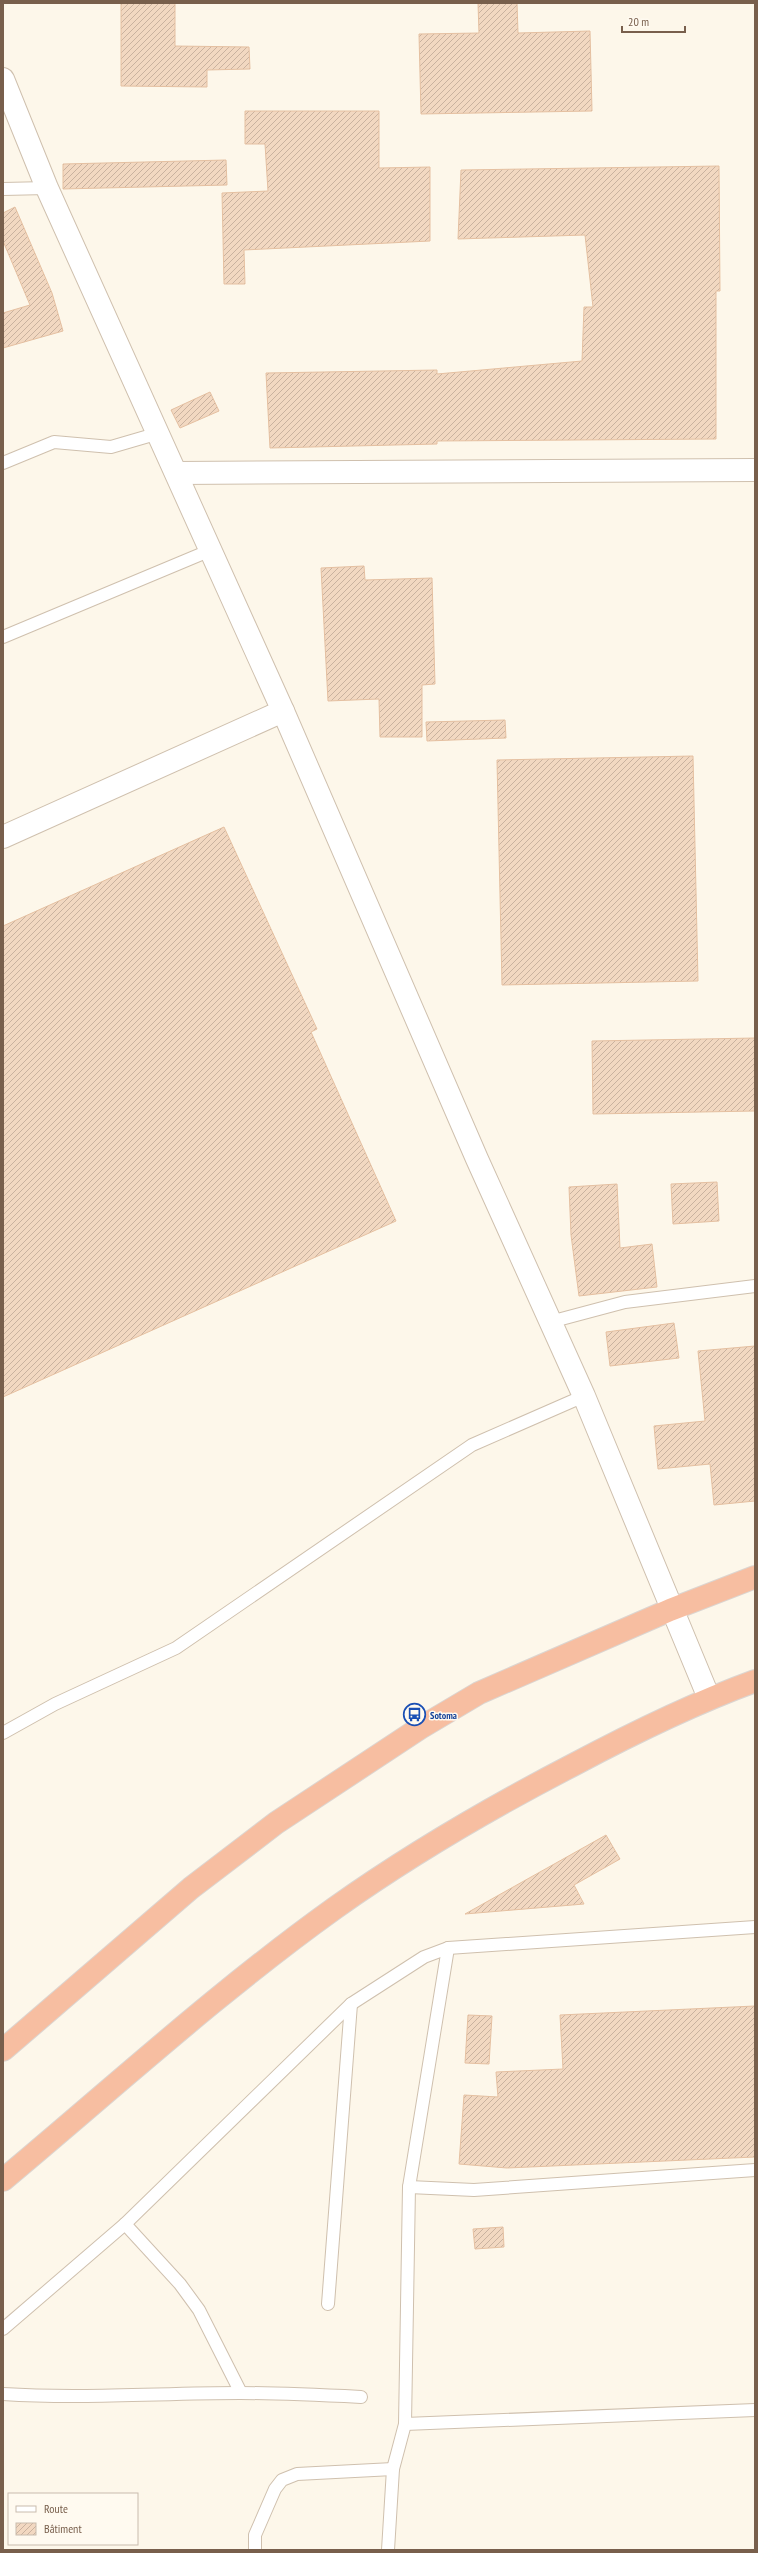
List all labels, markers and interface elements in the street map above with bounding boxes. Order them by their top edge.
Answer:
scale bar [622,8,685,34]
text: 20 m [628,14,649,29]
bus stop icon: Sotoma [402,1702,428,1728]
place label: Sotoma [430,1709,457,1722]
legend [8,2493,138,2545]
text: Route [44,2501,68,2516]
text: Bâtiment [44,2521,82,2536]

